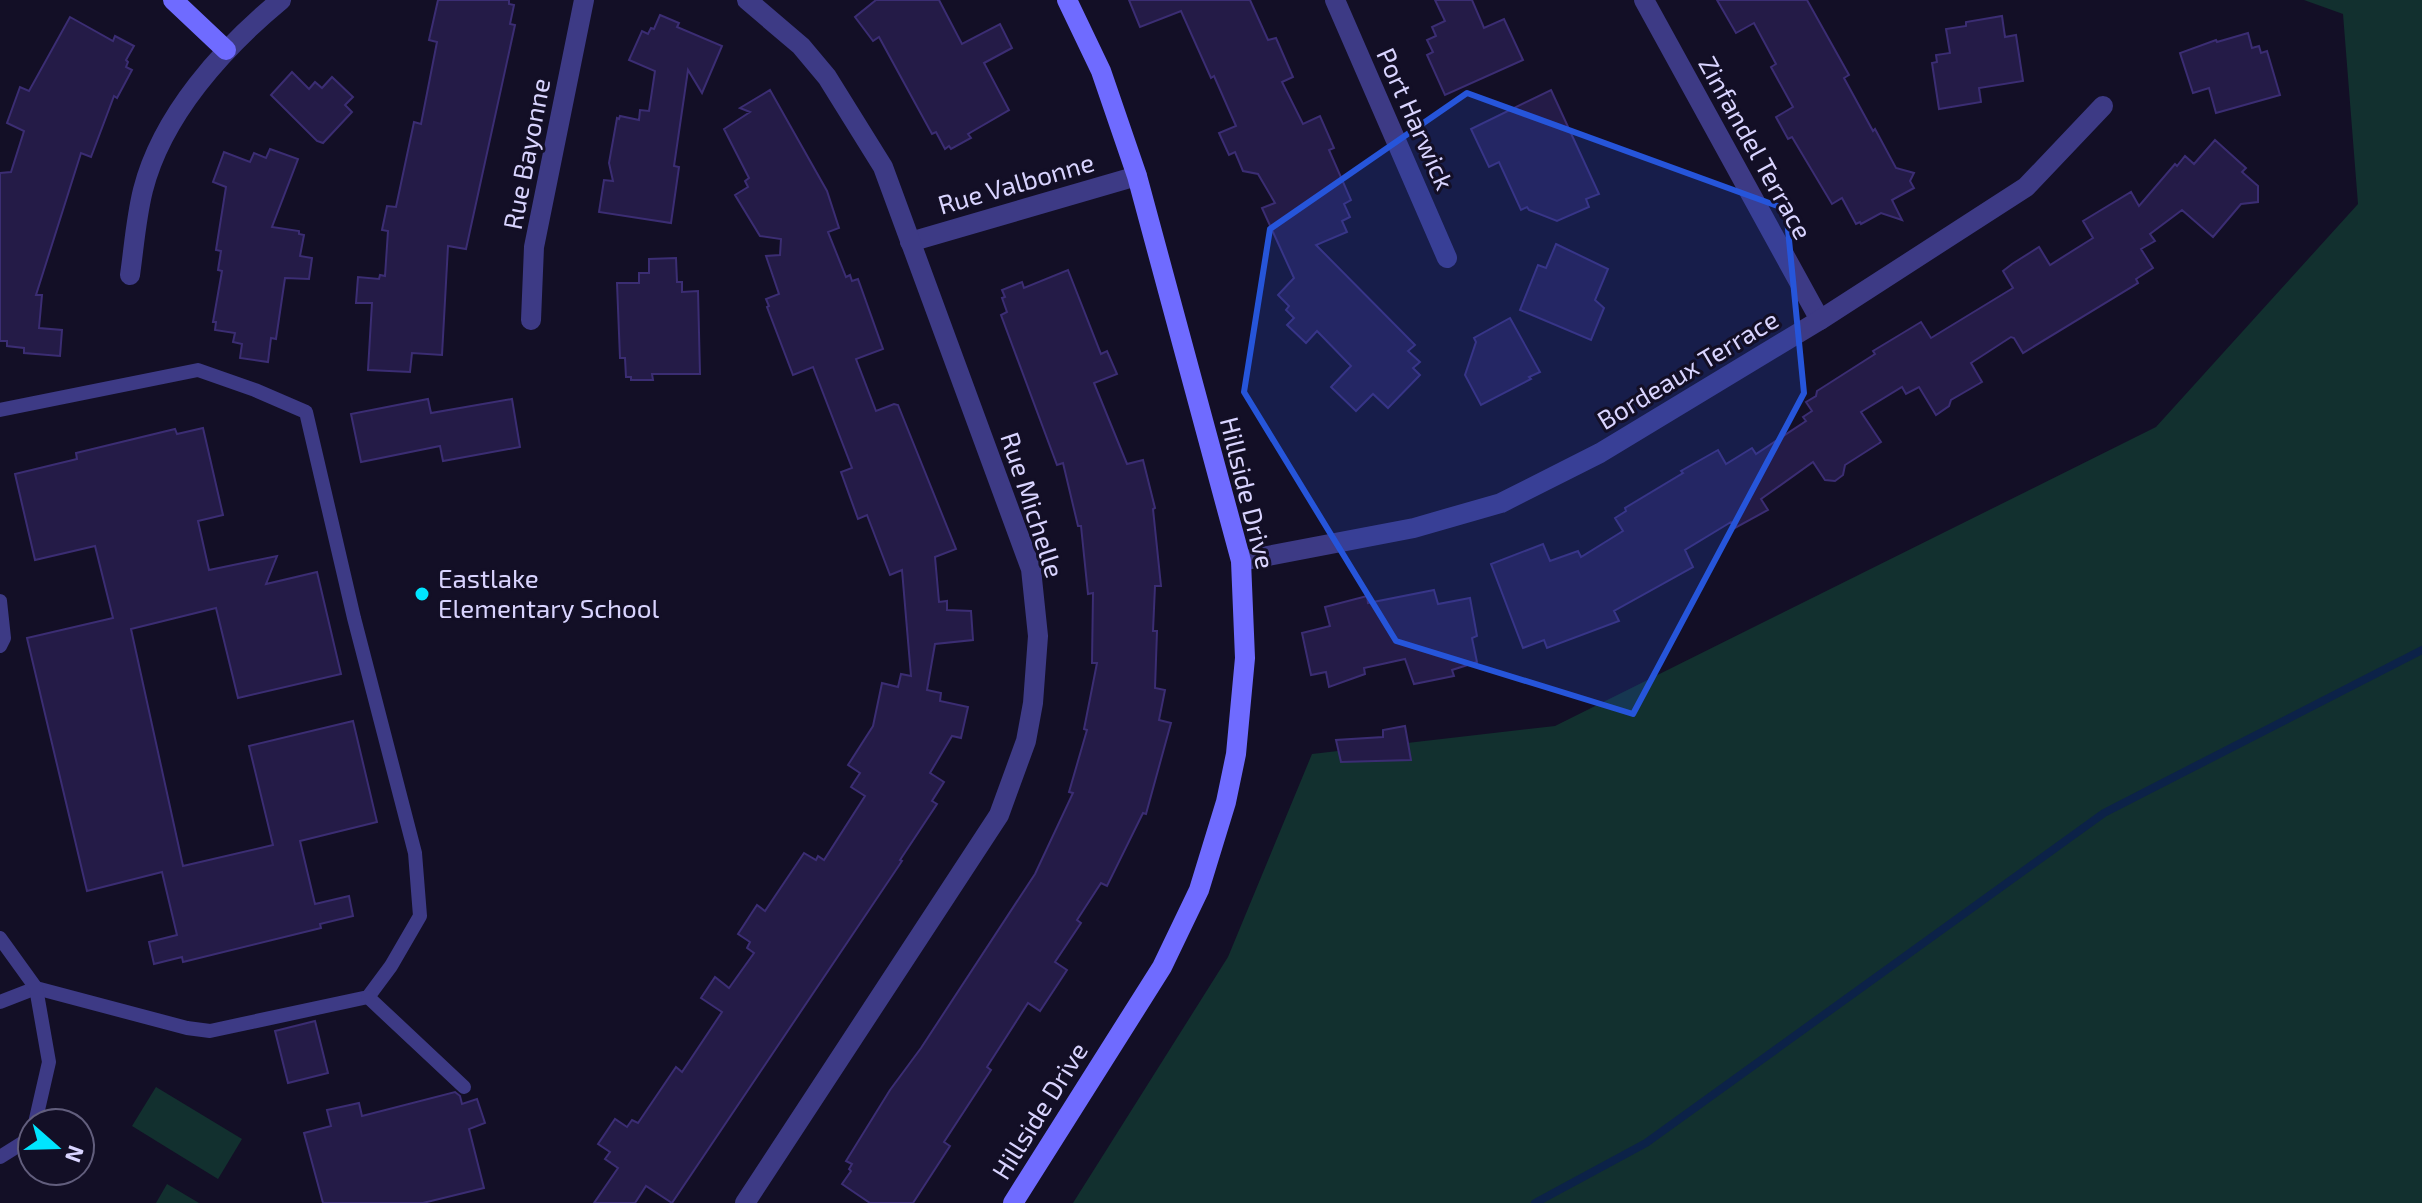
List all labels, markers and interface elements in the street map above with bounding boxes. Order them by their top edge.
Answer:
street label: Port Harwick [1371,43,1461,194]
street label: Zinfandel Terrace [1693,50,1819,244]
street label: Rue Bayonne [496,75,555,232]
street label: Rue Valbonne [934,145,1097,220]
street label: Bordeaux Terrace [1591,302,1783,435]
street label: Hillside Drive [1215,414,1282,572]
street label: Rue Michelle [995,428,1072,581]
place label: Eastlake Elementary School [438,562,660,623]
marker: Eastlake Elementary School [413,585,431,603]
street label: Hillside Drive [984,1036,1093,1184]
north arrow [16,1107,96,1187]
text: N [61,1142,91,1166]

